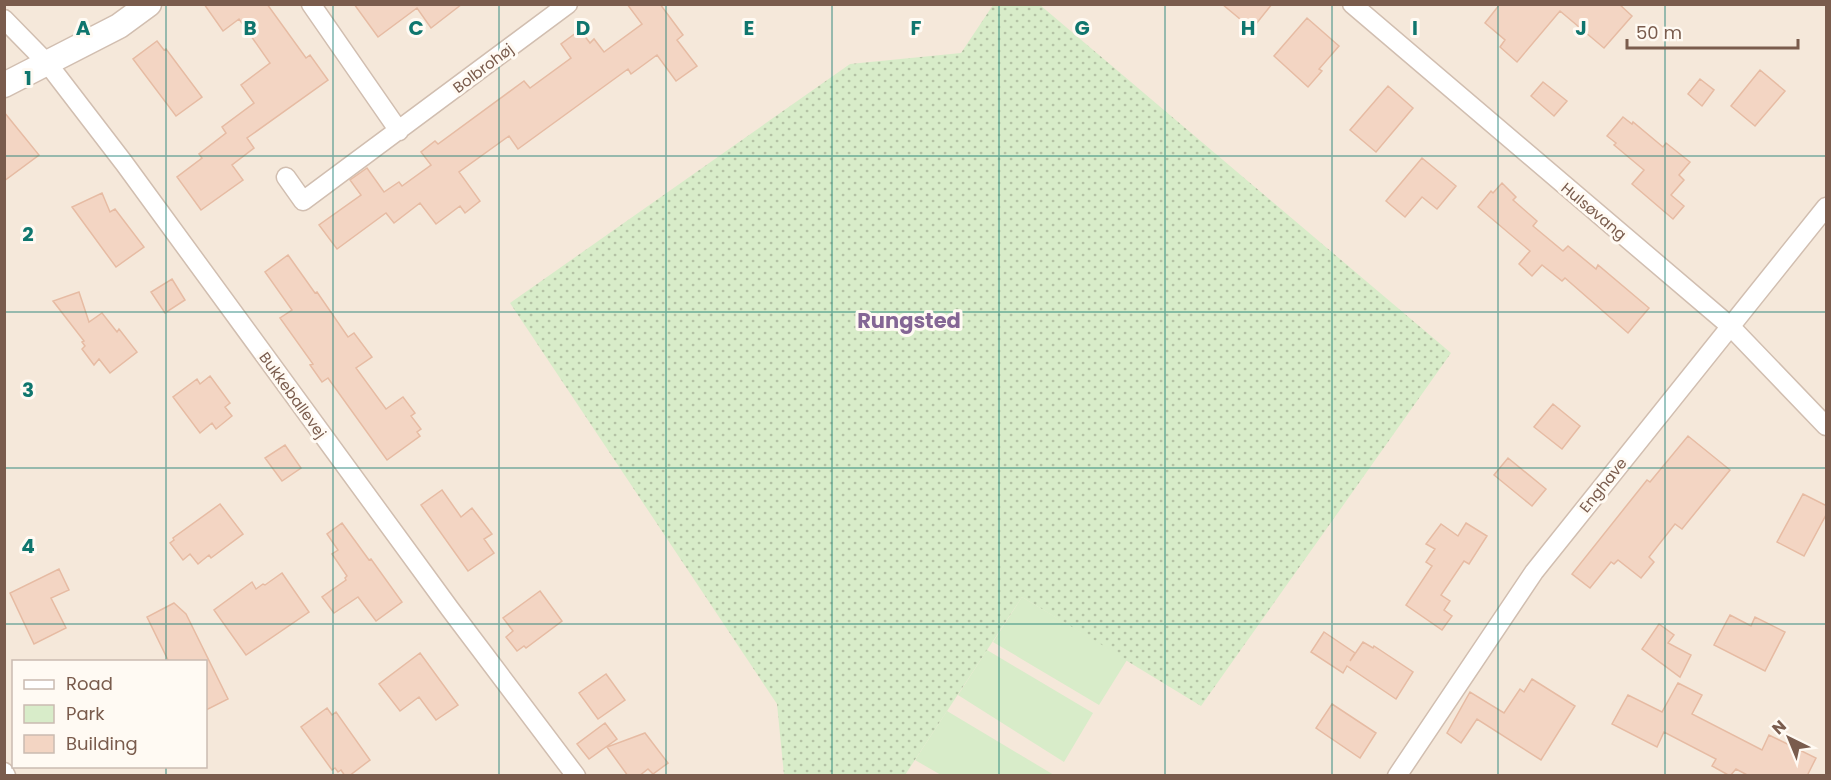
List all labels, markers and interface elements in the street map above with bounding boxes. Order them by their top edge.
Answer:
scale bar [1627,12,1798,50]
text: A [76,14,91,42]
text: B [243,14,257,42]
text: C [408,14,424,42]
text: D [576,14,590,42]
text: E [744,14,754,42]
text: F [911,14,922,42]
text: G [1074,14,1090,42]
text: H [1241,14,1255,42]
text: I [1412,14,1418,42]
text: J [1575,14,1587,42]
text: 50 m [1636,20,1682,45]
street label: Bolbrohøj [448,38,518,98]
text: 1 [24,64,32,92]
street label: Hulsøvang [1557,177,1631,245]
text: 2 [22,220,34,248]
district label: Rungsted [857,306,961,335]
street label: Bukkeballevej [255,348,331,442]
text: 3 [22,376,34,404]
street label: Enghave [1574,453,1632,517]
text: 4 [21,532,35,560]
legend [12,660,207,768]
text: Road [66,671,113,696]
text: Park [66,701,105,726]
north arrow [1759,708,1819,768]
text: N [1767,715,1791,740]
text: Building [66,731,138,756]

